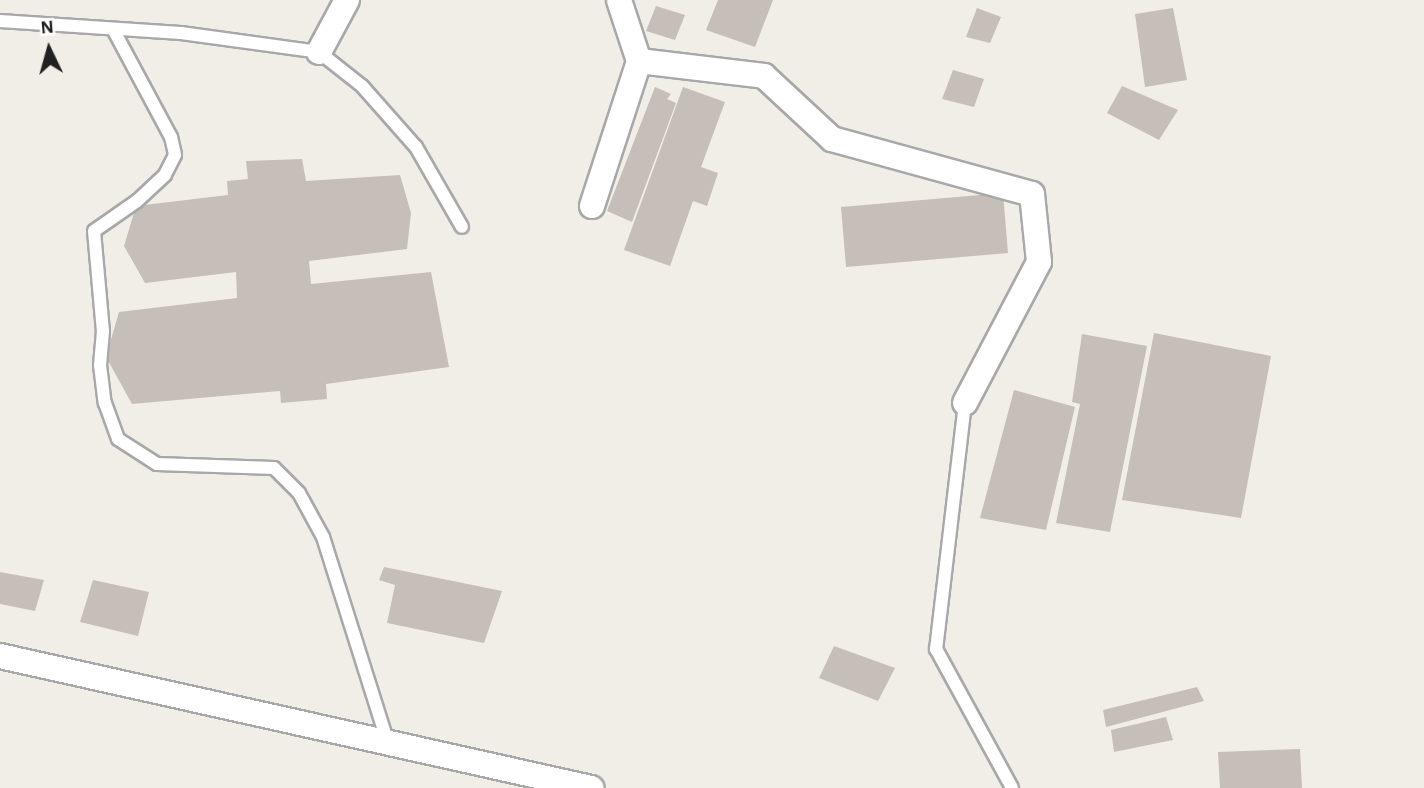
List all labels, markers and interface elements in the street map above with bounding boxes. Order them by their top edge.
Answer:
north arrow [14,14,84,84]
text: N [40,18,55,38]

